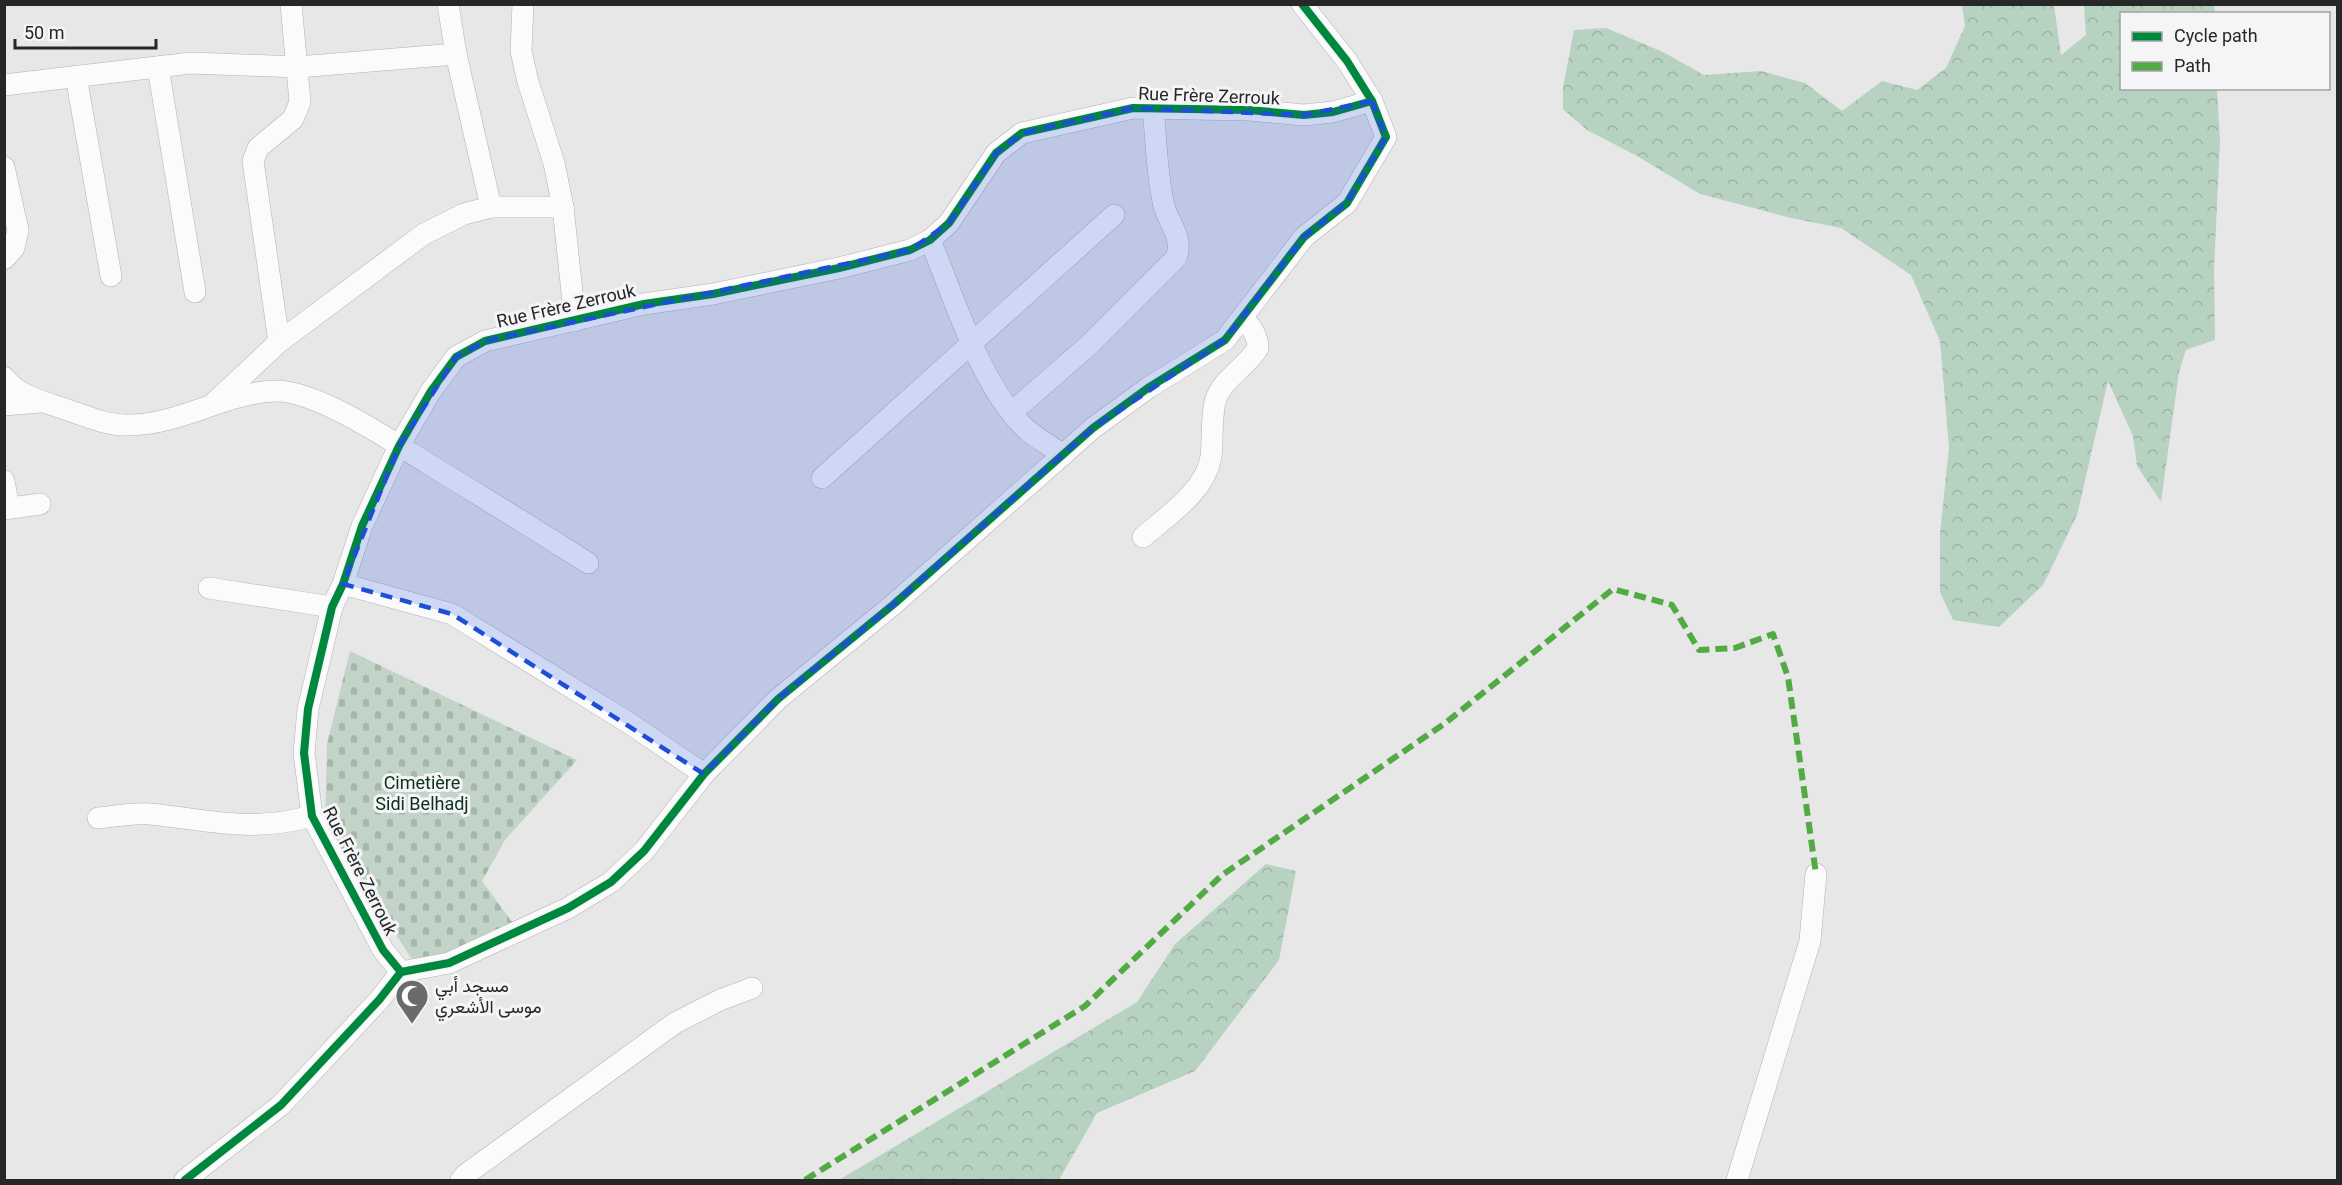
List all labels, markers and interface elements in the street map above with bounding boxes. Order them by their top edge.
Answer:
scale bar [15,12,156,50]
legend [2120,12,2330,90]
text: 50 m [24,22,64,43]
text: Cycle path [2174,25,2258,46]
text: Path [2174,55,2211,76]
street label: Rue Frère Zerrouk [1138,83,1281,108]
street label: Rue Frère Zerrouk [495,279,638,332]
park label: Cimetière Sidi Belhadj [375,772,469,814]
street label: Rue Frère Zerrouk [319,803,402,939]
place label: مسجد أبي موسى الأشعري [435,975,542,1022]
mosque icon: مسجد أبي موسى الأشعري [394,978,430,1025]

